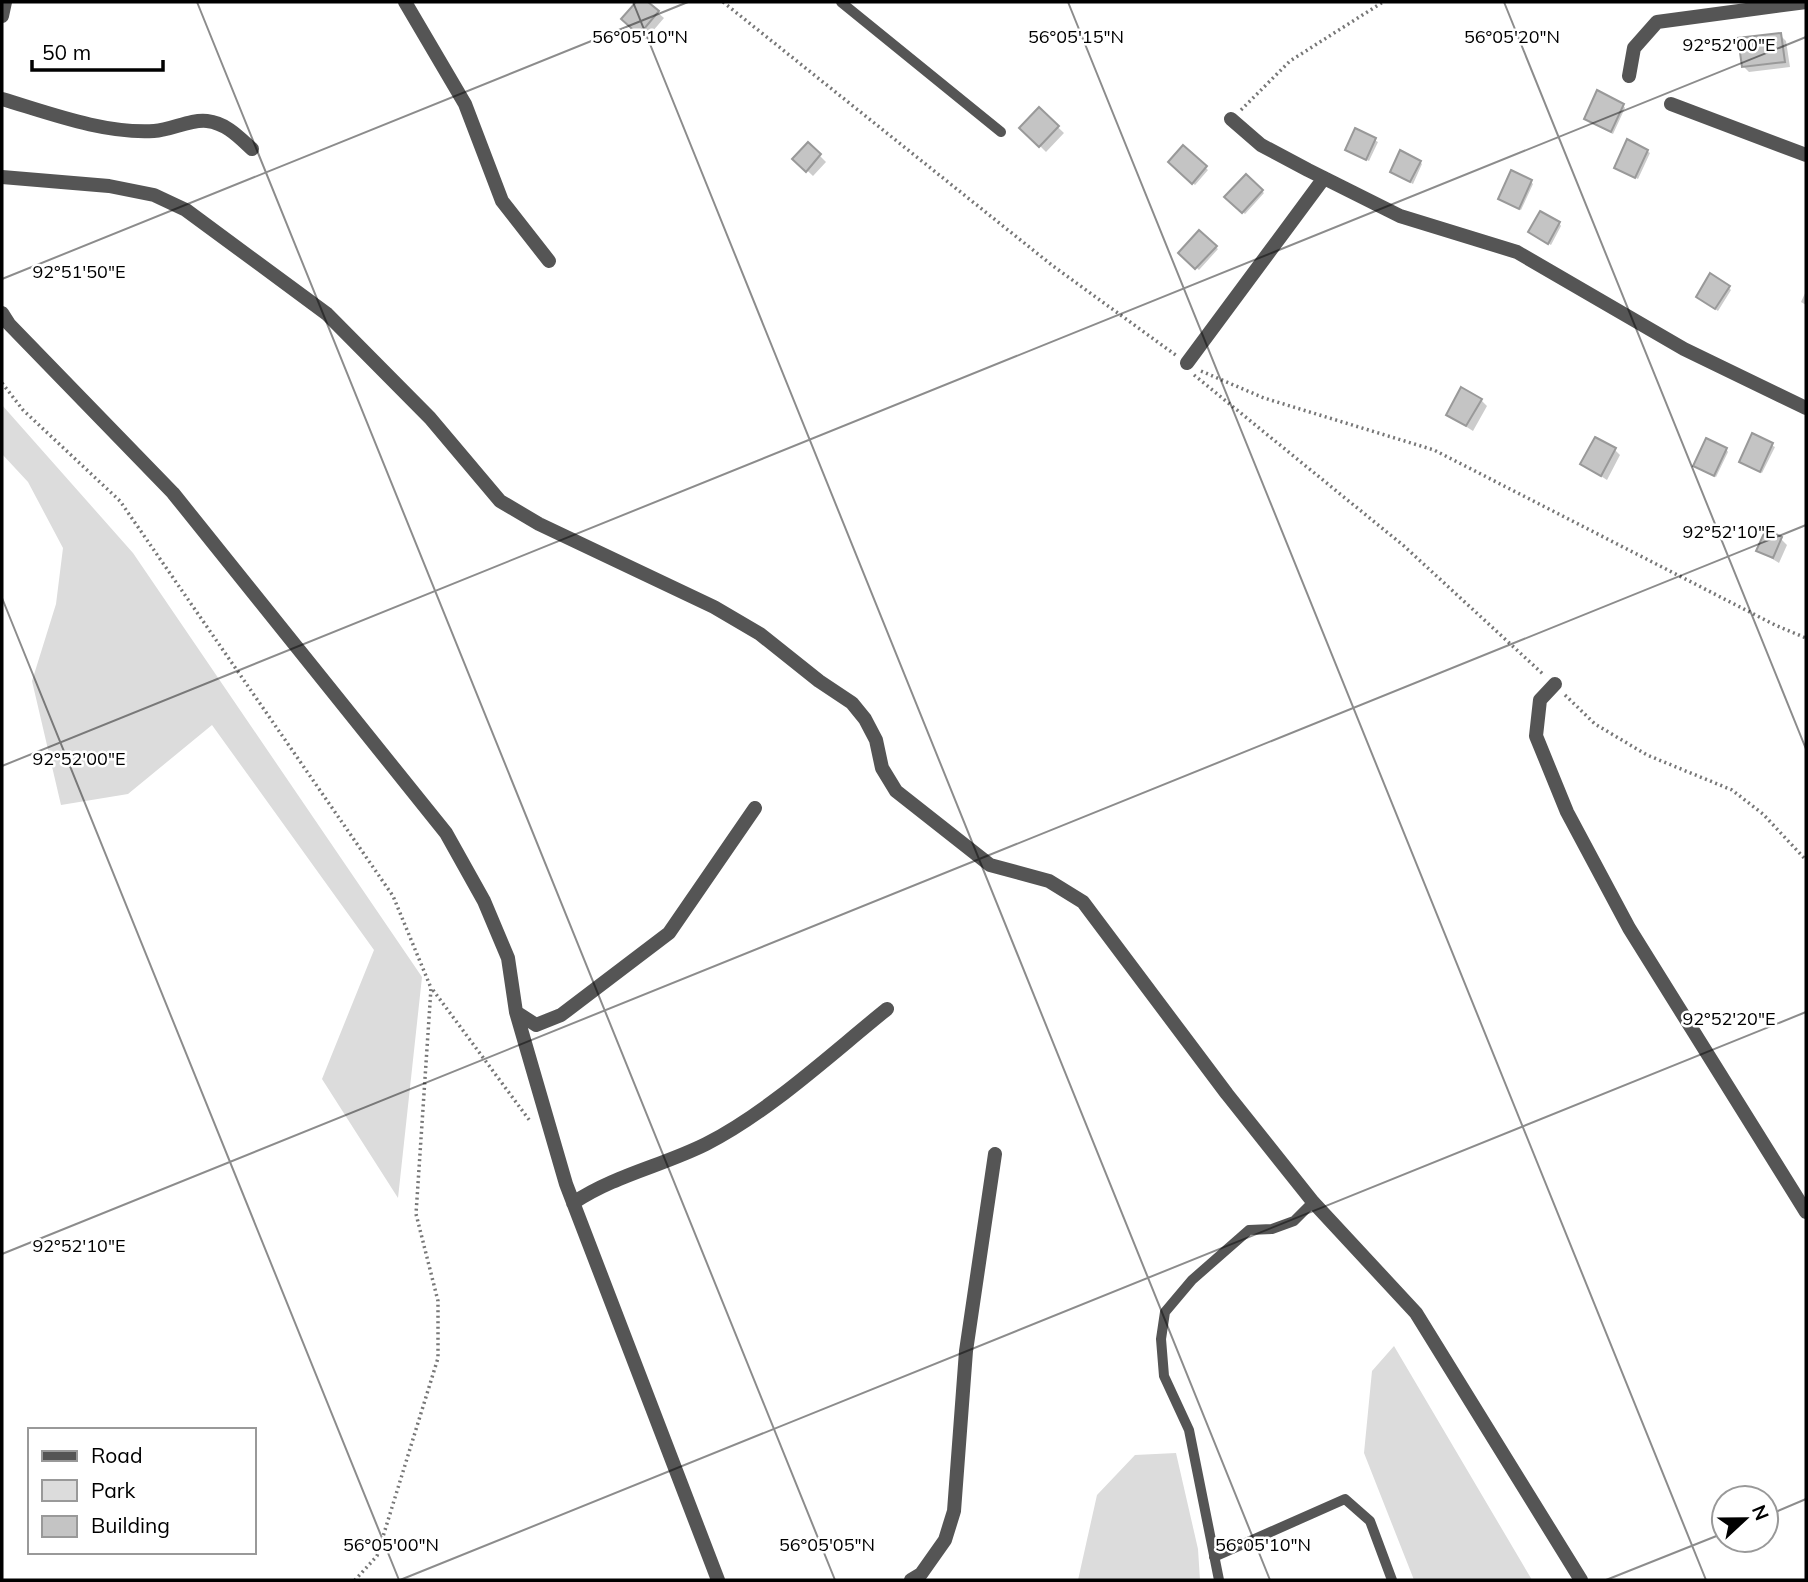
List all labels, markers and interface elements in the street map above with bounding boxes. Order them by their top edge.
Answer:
text: 56°05'10"N [592,25,688,48]
text: 56°05'15"N [1028,25,1124,48]
text: 56°05'20"N [1464,25,1560,48]
scale bar [32,28,163,72]
text: 92°52'00"E [1682,33,1776,56]
text: 50 m [42,39,91,65]
text: 92°51'50"E [32,260,126,283]
text: 92°52'10"E [1682,520,1776,543]
text: 92°52'00"E [32,747,126,770]
text: 92°52'20"E [1682,1007,1776,1030]
text: 92°52'10"E [32,1234,126,1257]
legend [28,1428,256,1554]
text: Road [91,1442,142,1468]
text: Park [91,1477,135,1503]
north arrow [1710,1484,1780,1554]
text: N [1747,1501,1775,1524]
text: Building [91,1512,170,1538]
text: 56°05'00"N [343,1533,439,1556]
text: 56°05'05"N [779,1533,875,1556]
text: 56°05'10"N [1215,1533,1311,1556]

